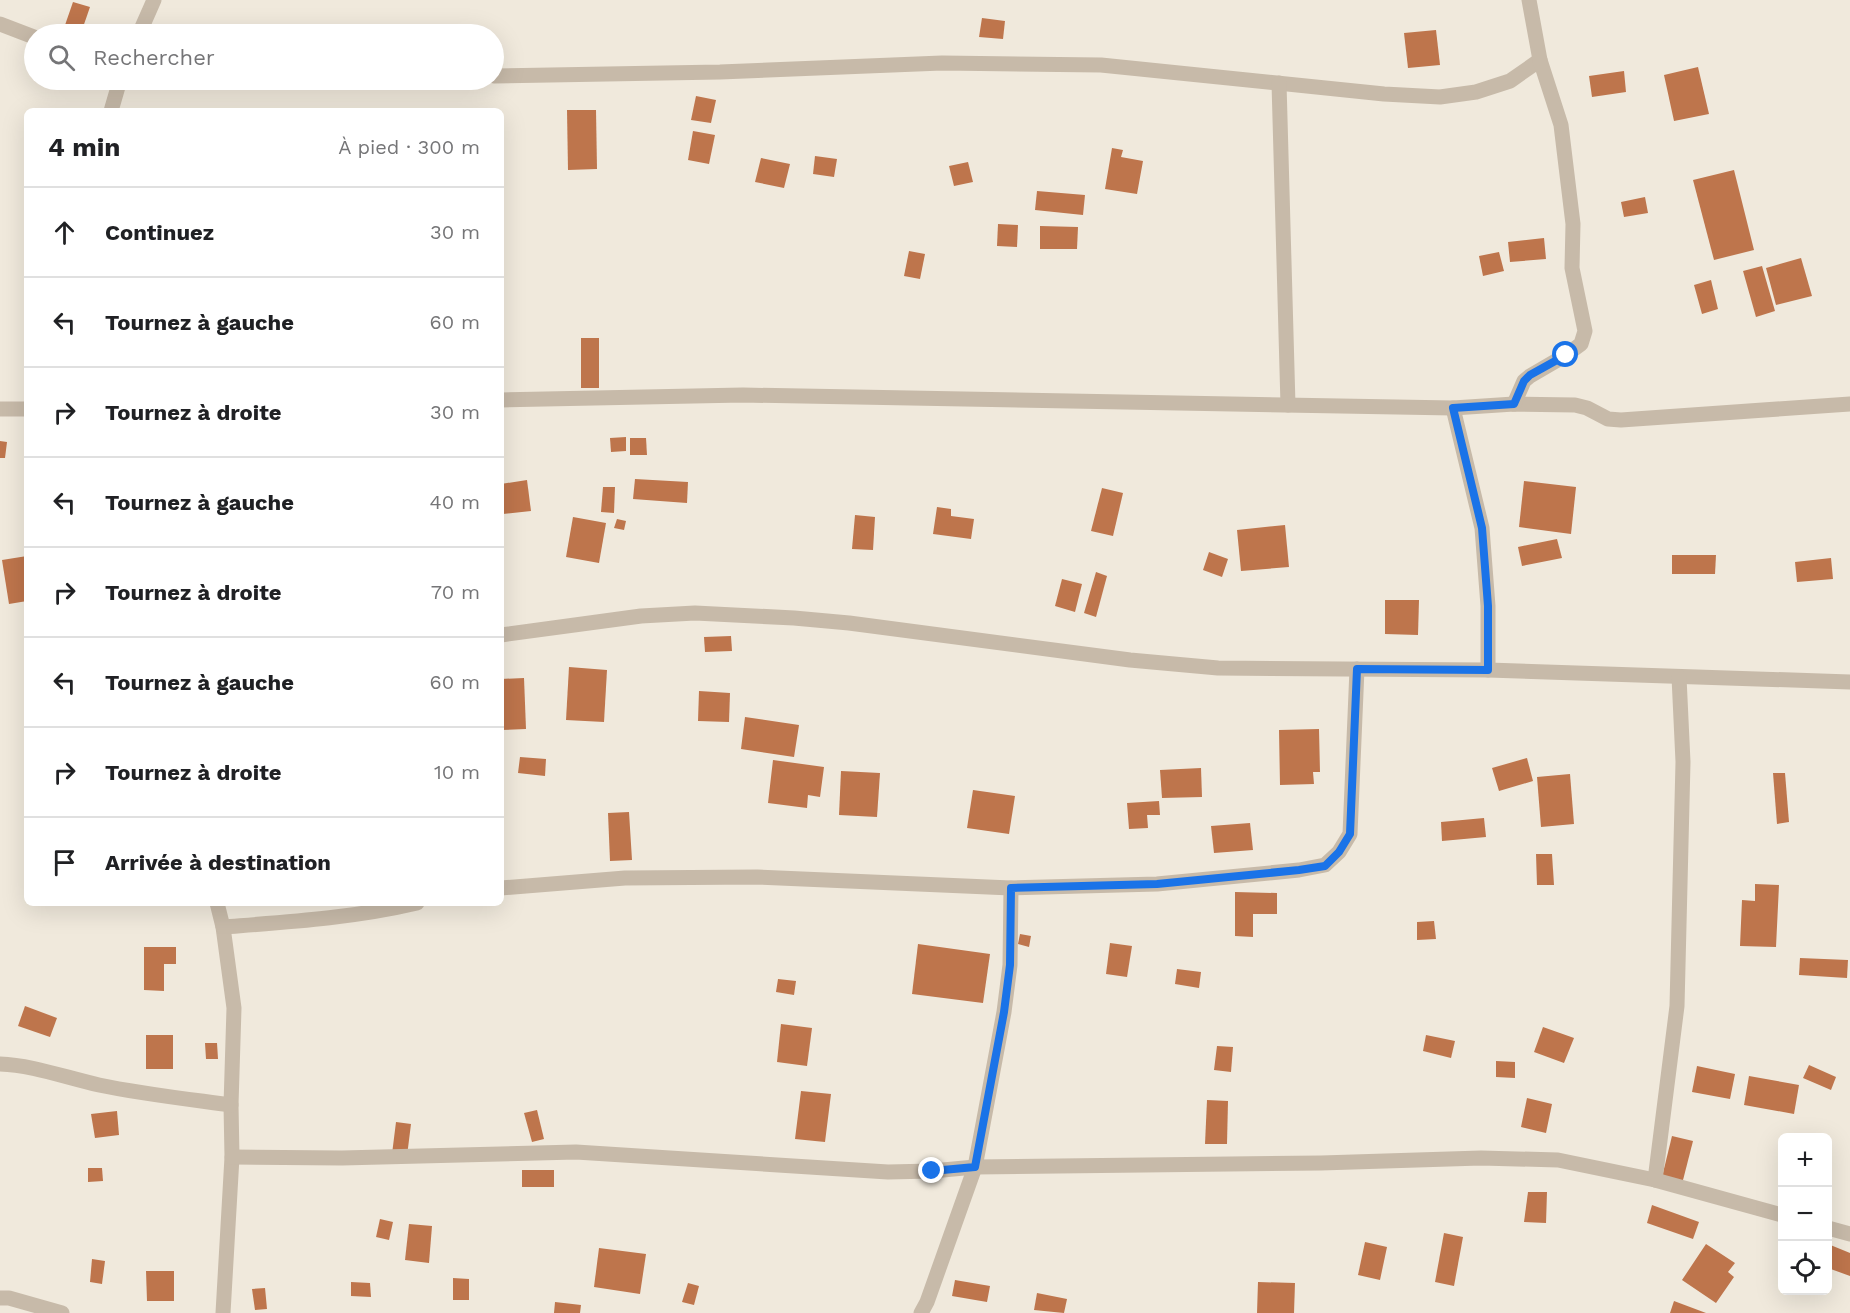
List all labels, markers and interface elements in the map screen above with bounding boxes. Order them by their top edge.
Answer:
search box [24,24,504,90]
icon: search [45,41,78,74]
text: Rechercher [93,45,215,70]
text: 4 min [48,132,120,162]
text: À pied · 300 m [338,135,480,159]
icon: ahead [48,216,81,249]
text: Continuez [105,220,214,245]
text: 30 m [430,220,480,244]
icon: left [48,306,81,339]
text: Tournez à gauche [105,310,294,335]
text: 60 m [430,310,480,334]
route start [1552,341,1578,367]
icon: right [48,396,81,429]
text: Tournez à droite [105,400,282,425]
text: 30 m [430,400,480,424]
icon: left [48,486,81,519]
text: Tournez à gauche [105,490,294,515]
text: 40 m [429,490,480,514]
icon: right [48,576,81,609]
text: Tournez à droite [105,580,282,605]
text: 70 m [431,580,480,604]
icon: left [48,666,81,699]
text: Tournez à gauche [105,670,294,695]
text: 60 m [430,670,480,694]
icon: right [48,756,81,789]
text: Tournez à droite [105,760,282,785]
text: 10 m [434,760,480,784]
icon: arrive [48,846,81,879]
text: Arrivée à destination [105,850,331,875]
map controls [1778,1133,1832,1295]
button: + [1778,1133,1832,1187]
route end [918,1157,944,1183]
button: − [1778,1187,1832,1241]
button: locate [1778,1241,1832,1295]

